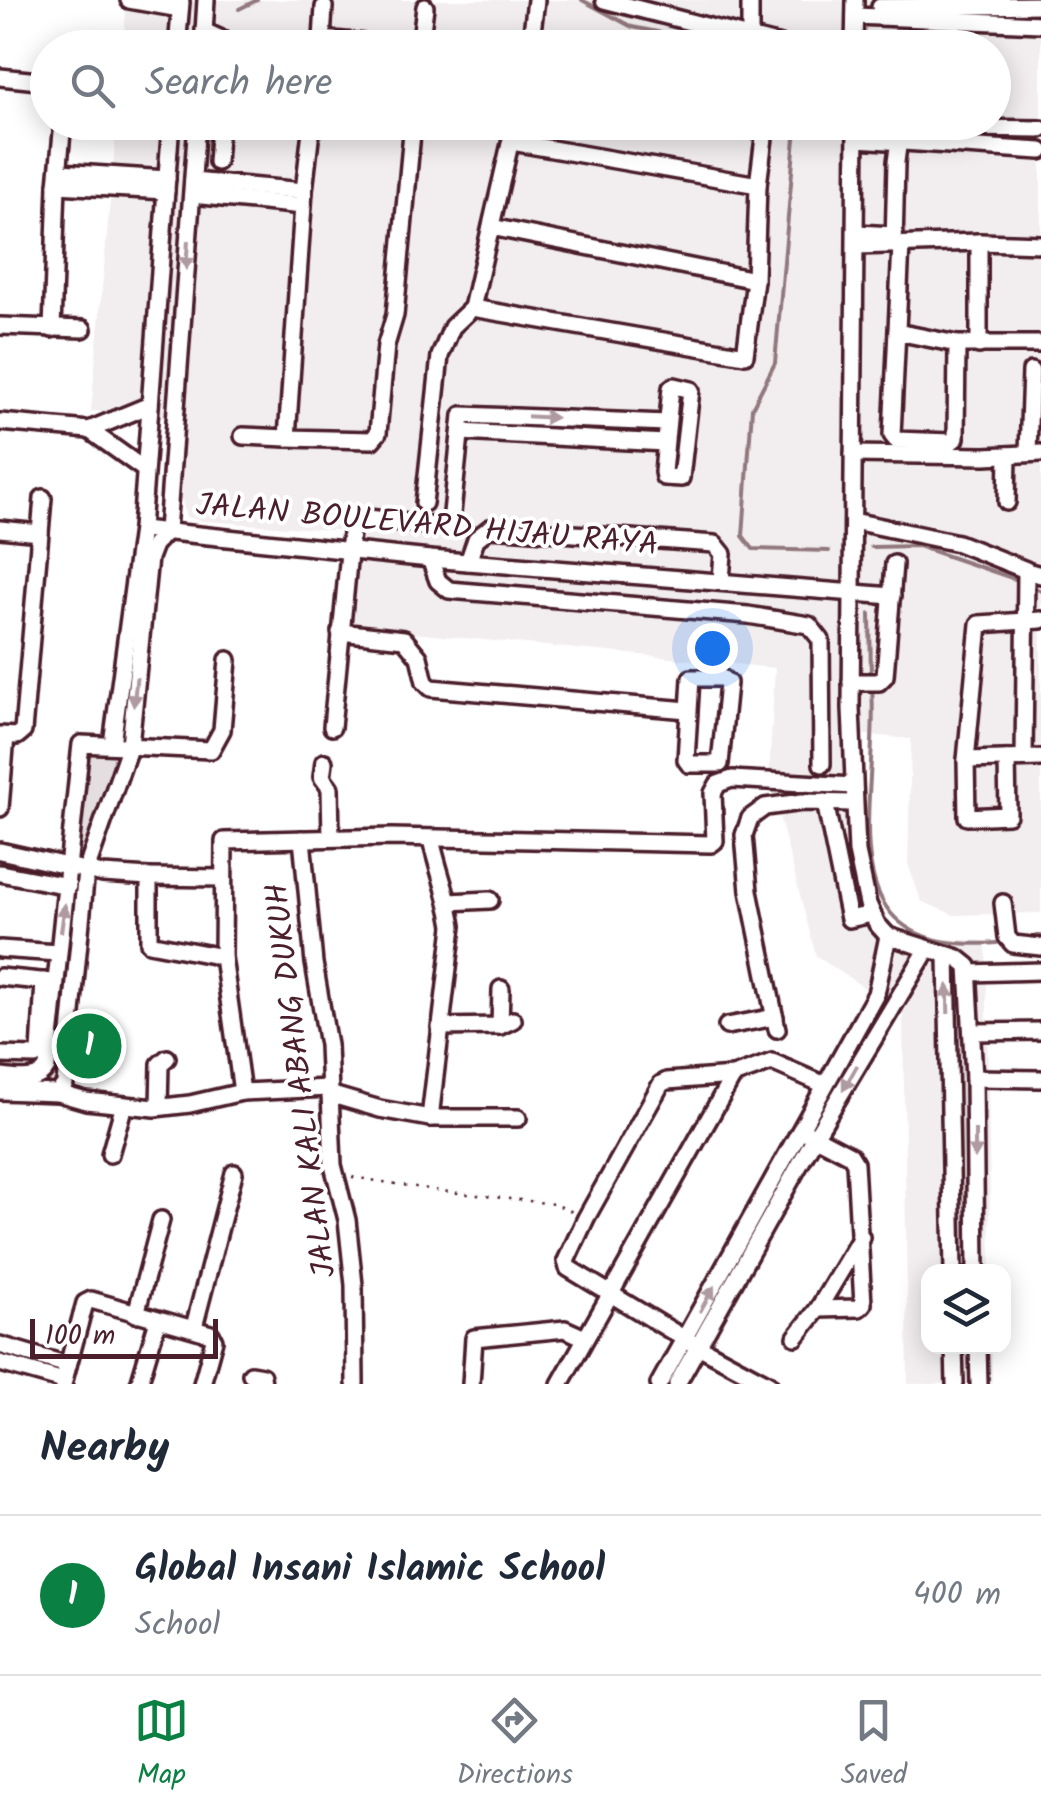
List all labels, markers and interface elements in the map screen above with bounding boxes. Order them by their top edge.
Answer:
search box [30,30,1011,140]
text: Search here [145,55,332,115]
icon: search [65,58,120,113]
one-way arrow [179,239,195,271]
one-way arrow [526,409,558,425]
street label: JALAN BOULEVARD HIJAU RAYA [194,480,660,572]
your location [687,623,738,674]
one-way arrow [127,677,143,708]
street label: JALAN KALI ABANG DUKUH [252,880,352,1280]
one-way arrow [55,902,71,934]
one-way arrow [939,983,955,1015]
pin: 1 [56,1008,122,1084]
one-way arrow [841,1063,858,1092]
one-way arrow [967,1128,983,1160]
map controls [921,1264,1011,1354]
button: layers [921,1264,1011,1354]
one-way arrow [698,1285,715,1314]
scale bar [30,1314,218,1358]
text: 100 m [45,1314,115,1359]
text: Nearby [40,1416,169,1483]
text: Global Insani Islamic School [135,1540,605,1600]
text: 1 [68,1570,77,1621]
text: 400 m [913,1570,1001,1621]
text: School [135,1600,220,1651]
tab: Map [134,1693,189,1798]
tab: Directions [457,1693,573,1798]
tab: Saved [841,1693,907,1798]

